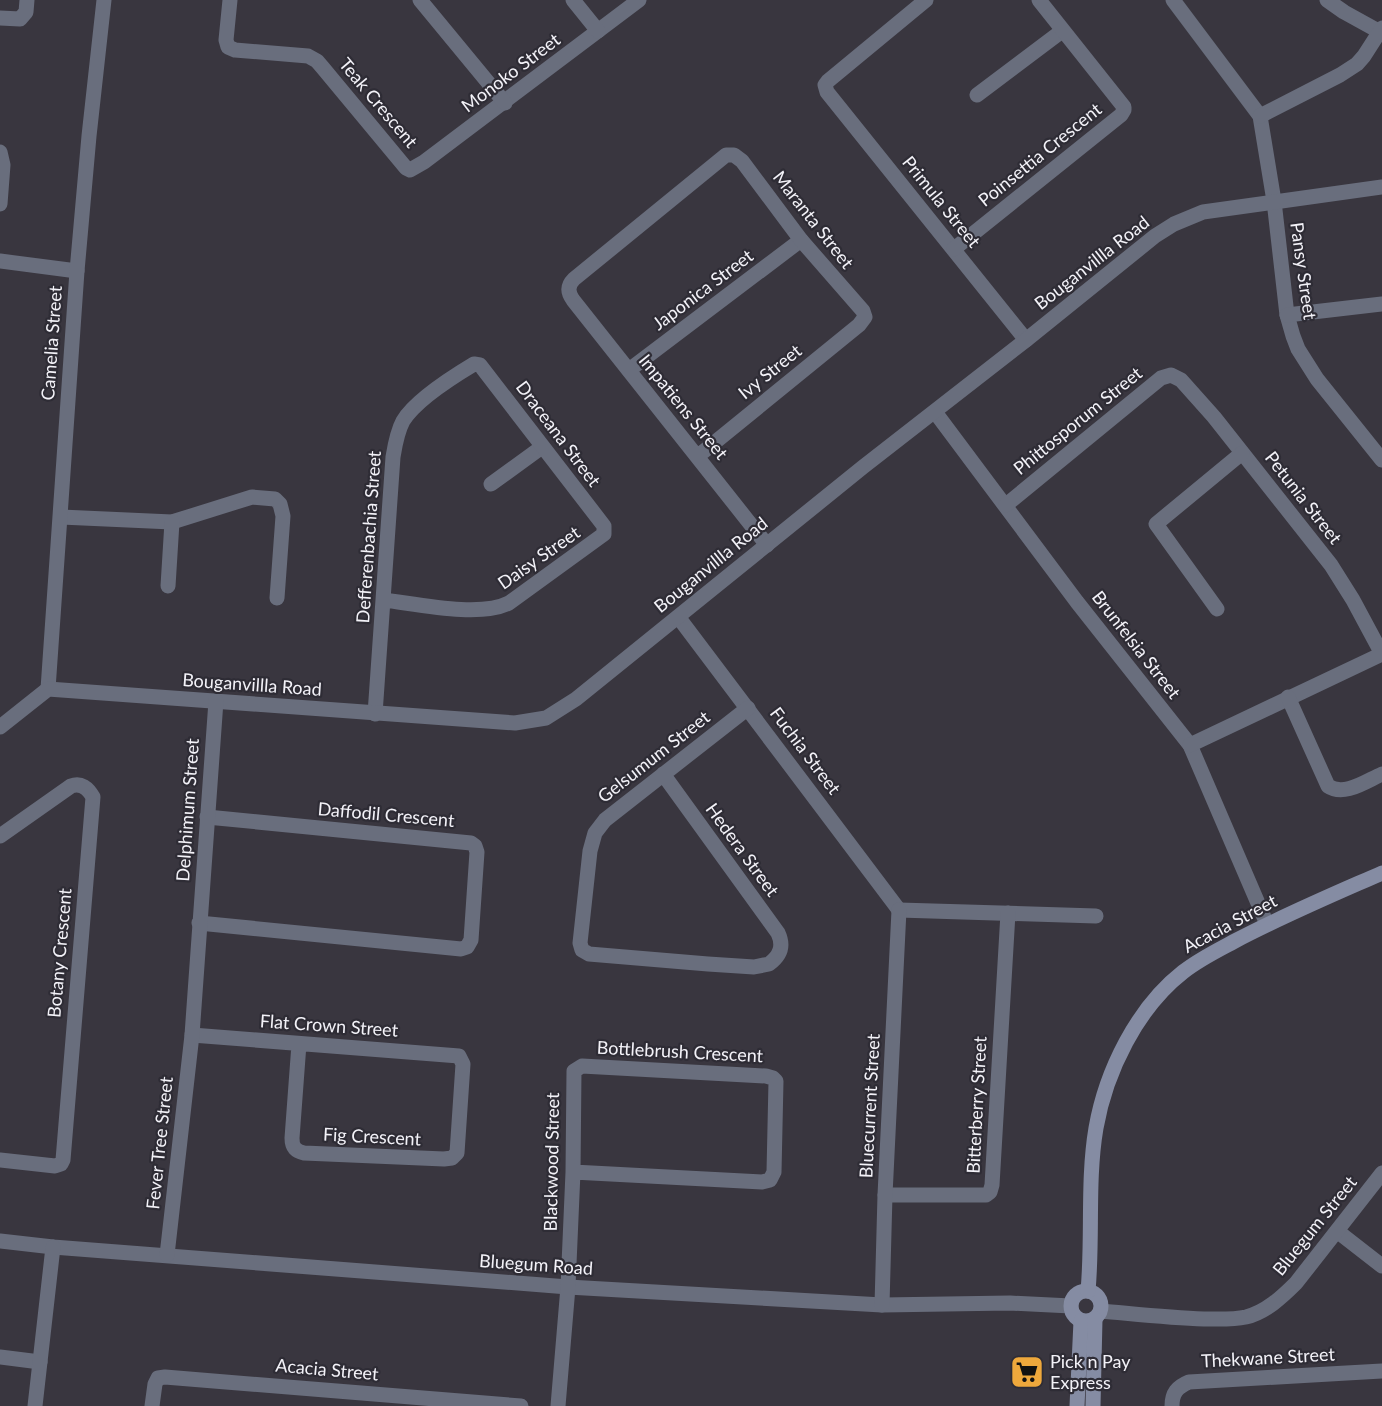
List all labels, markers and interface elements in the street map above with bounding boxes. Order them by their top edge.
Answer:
street label: Monoko Street [457,28,564,116]
street label: Teak Crescent [335,53,423,152]
street label: Poinsettia Crescent [973,97,1106,211]
street label: Primula Street [898,151,986,252]
street label: Maranta Street [769,166,859,273]
street label: Bouganvillla Road [1030,211,1153,314]
street label: Pansy Street [1286,221,1322,321]
street label: Japonica Street [648,244,758,334]
street label: Camelia Street [36,284,66,401]
street label: Ivy Street [733,339,806,403]
street label: Impatiens Street [635,349,733,464]
street label: Phittosporum Street [1009,361,1147,479]
street label: Draceana Street [512,376,606,491]
street label: Petunia Street [1261,447,1347,549]
street label: Defferenbachia Street [351,449,385,624]
street label: Bouganvillla Road [649,512,772,617]
street label: Daisy Street [493,521,584,593]
street label: Brunfelsia Street [1088,586,1186,703]
street label: Bouganvillla Road [182,668,323,700]
street label: Fuchia Street [766,702,846,799]
street label: Gelsumum Street [593,705,714,807]
street label: Delphimum Street [171,737,203,882]
street label: Daffodil Crescent [317,797,456,831]
street label: Hedera Street [702,798,784,901]
street label: Botany Crescent [42,887,76,1019]
street label: Acacia Street [1179,889,1281,957]
street label: Flat Crown Street [259,1009,399,1041]
street label: Bluecurrent Street [854,1033,884,1179]
street label: Bitterberry Street [961,1035,991,1174]
street label: Bottlebrush Crescent [596,1036,764,1066]
street label: Fever Tree Street [141,1075,177,1210]
street label: Blackwood Street [539,1092,563,1232]
street label: Fig Crescent [322,1122,422,1150]
street label: Bluegum Street [1267,1171,1361,1279]
street label: Bluegum Road [478,1249,594,1279]
street label: Thekwane Street [1201,1342,1336,1371]
place label: Pick n Pay Express [1050,1350,1131,1393]
street label: Acacia Street [275,1354,380,1385]
supermarket icon: Pick n Pay Express [1009,1354,1045,1390]

